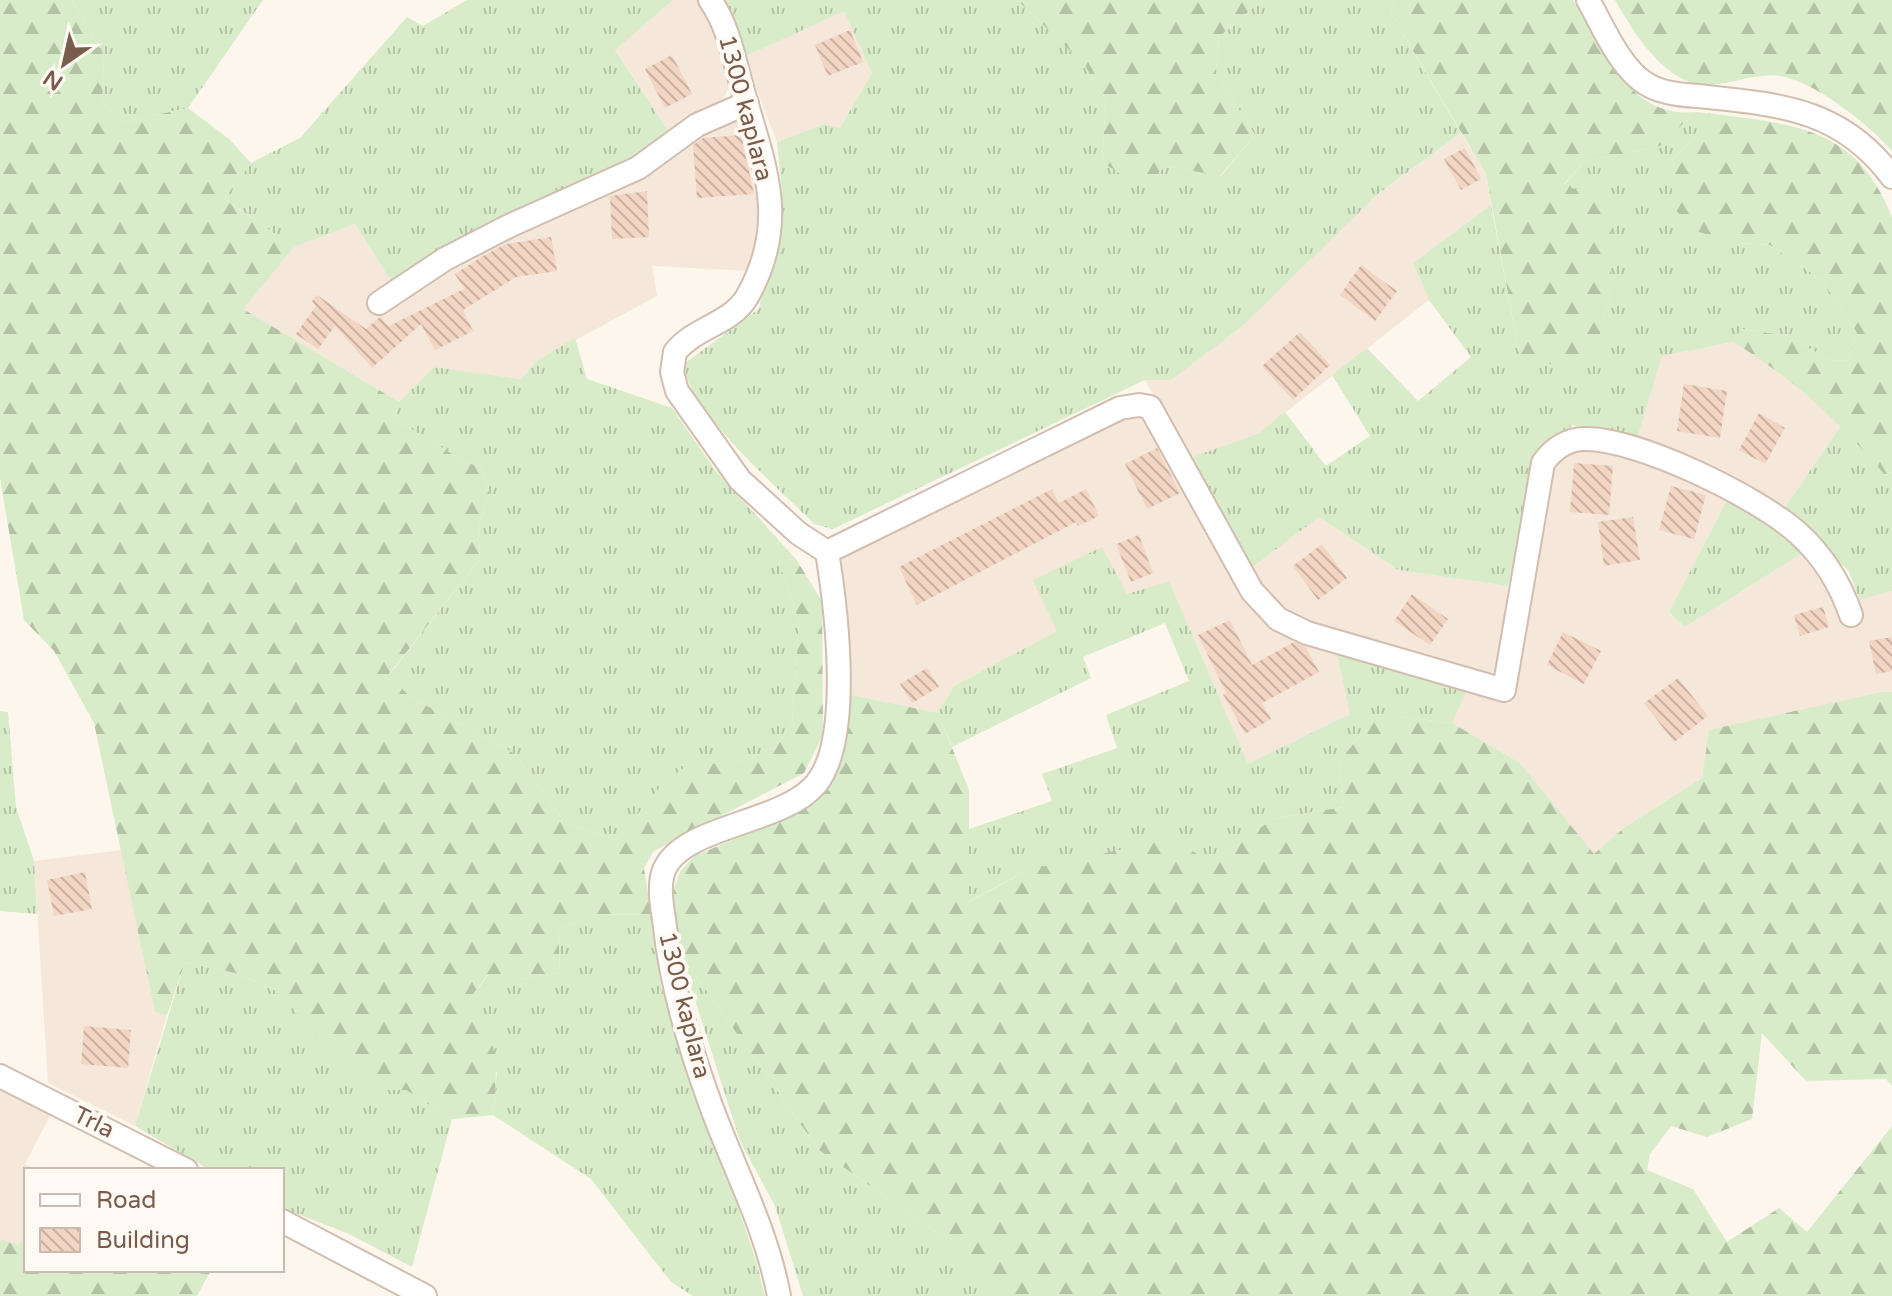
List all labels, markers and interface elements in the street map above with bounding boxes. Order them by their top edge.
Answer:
north arrow [24,24,104,104]
street label: 1300 kaplara [712,32,779,184]
text: N [39,64,68,95]
street label: 1300 kaplara [652,929,717,1081]
street label: Trla [69,1100,119,1145]
legend [24,1168,284,1272]
text: Road [96,1186,156,1215]
text: Building [96,1226,190,1255]

